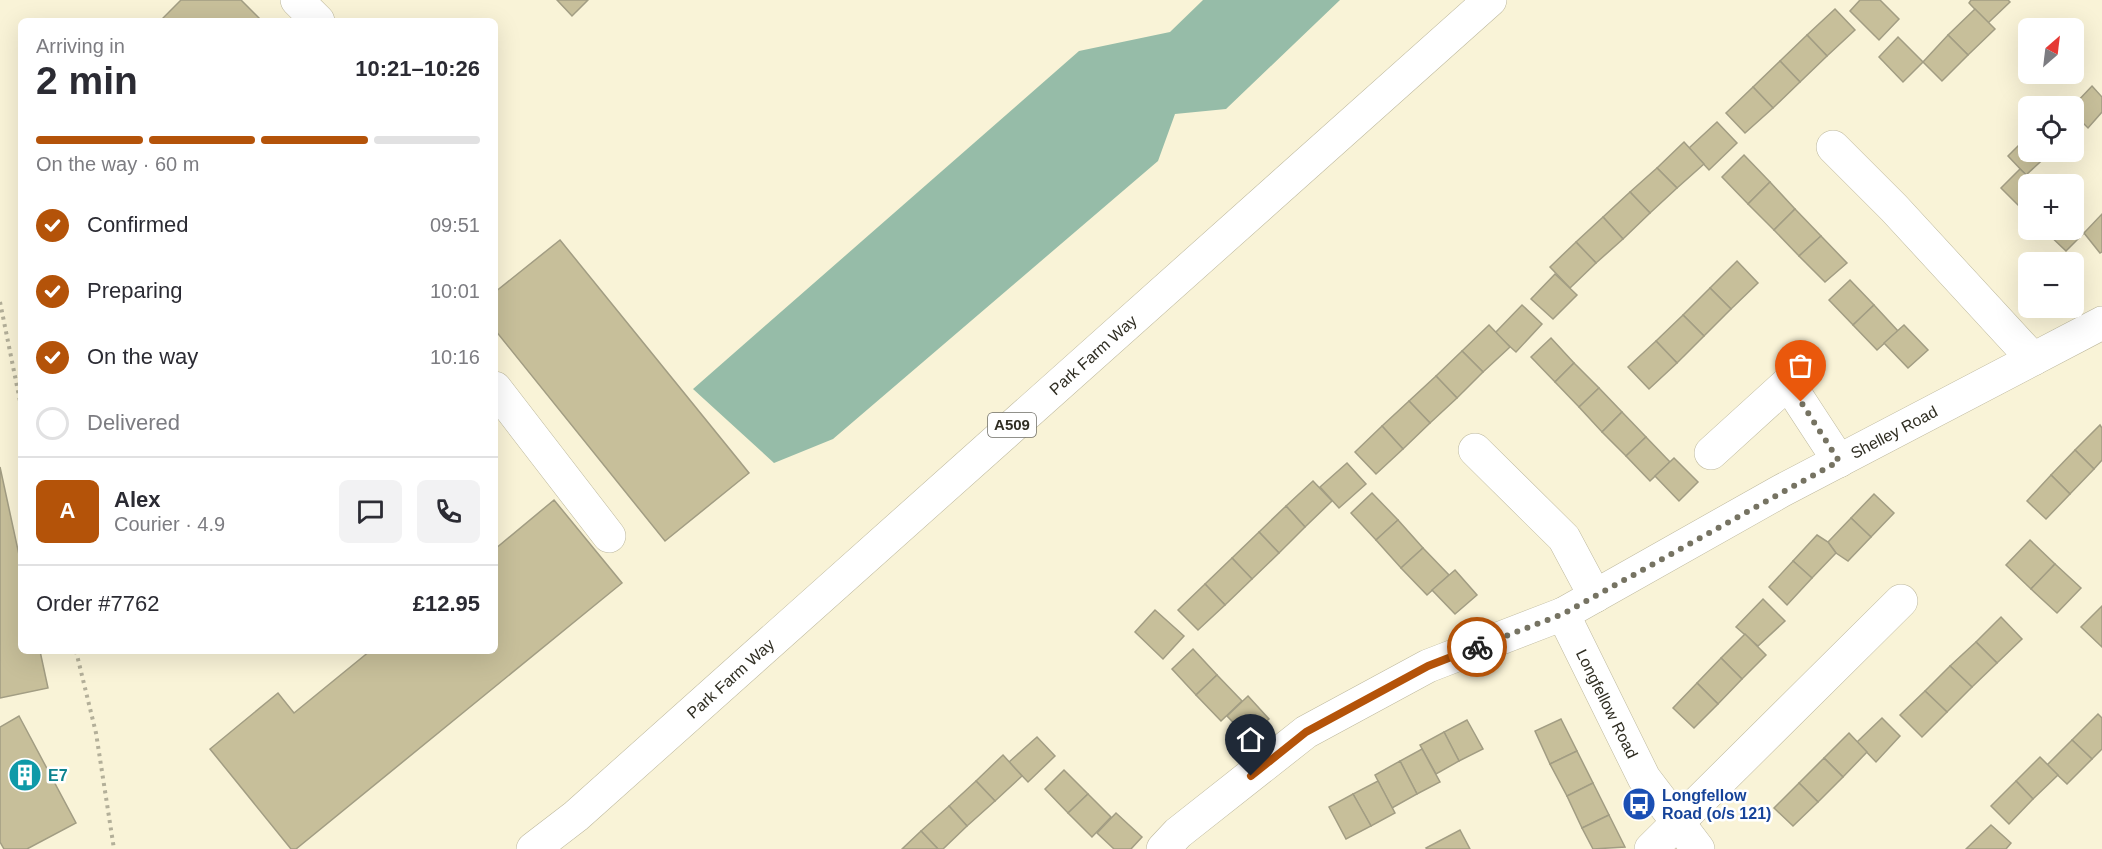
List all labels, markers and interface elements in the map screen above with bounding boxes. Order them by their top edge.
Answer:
north arrow [2018,18,2084,84]
map controls [2018,18,2084,318]
text: Arriving in [36,35,125,57]
text: 10:21–10:26 [355,56,480,81]
text: 2 min [36,59,138,102]
button: locate [2018,96,2084,162]
text: On the way · 60 m [36,153,199,175]
button: + [2018,174,2084,240]
icon: check [36,209,69,242]
text: Confirmed [87,212,188,237]
text: 09:51 [430,214,480,236]
button: − [2018,252,2084,318]
icon: check [36,275,69,308]
text: Preparing [87,278,182,303]
text: 10:01 [430,280,480,302]
street label: Park Farm Way [1046,312,1140,398]
pin [1775,340,1826,402]
icon: check [36,341,69,374]
text: On the way [87,344,198,369]
text: 10:16 [430,346,480,368]
icon: bag [1784,349,1817,382]
street label: Shelley Road [1848,403,1940,462]
text: Delivered [87,410,180,435]
road number: A509 [988,413,1036,437]
button: chat [339,480,402,543]
button: phone [417,480,480,543]
text: Alex [114,487,160,512]
text: A [60,498,75,523]
text: Courier · 4.9 [114,513,225,535]
text: Order #7762 [36,591,160,616]
text: £12.95 [413,591,480,616]
courier [1447,617,1507,677]
icon: bike [1461,631,1494,664]
street label: Park Farm Way [684,635,778,722]
street label: Longfellow Road [1573,647,1641,761]
pin [1225,714,1276,776]
icon: home [1234,723,1267,756]
building icon: E7 [7,757,43,793]
place label: E7 [48,767,68,784]
bus stop icon: Longfellow Road (o/s 121) [1621,786,1657,822]
place label: Longfellow Road (o/s 121) [1662,787,1771,822]

